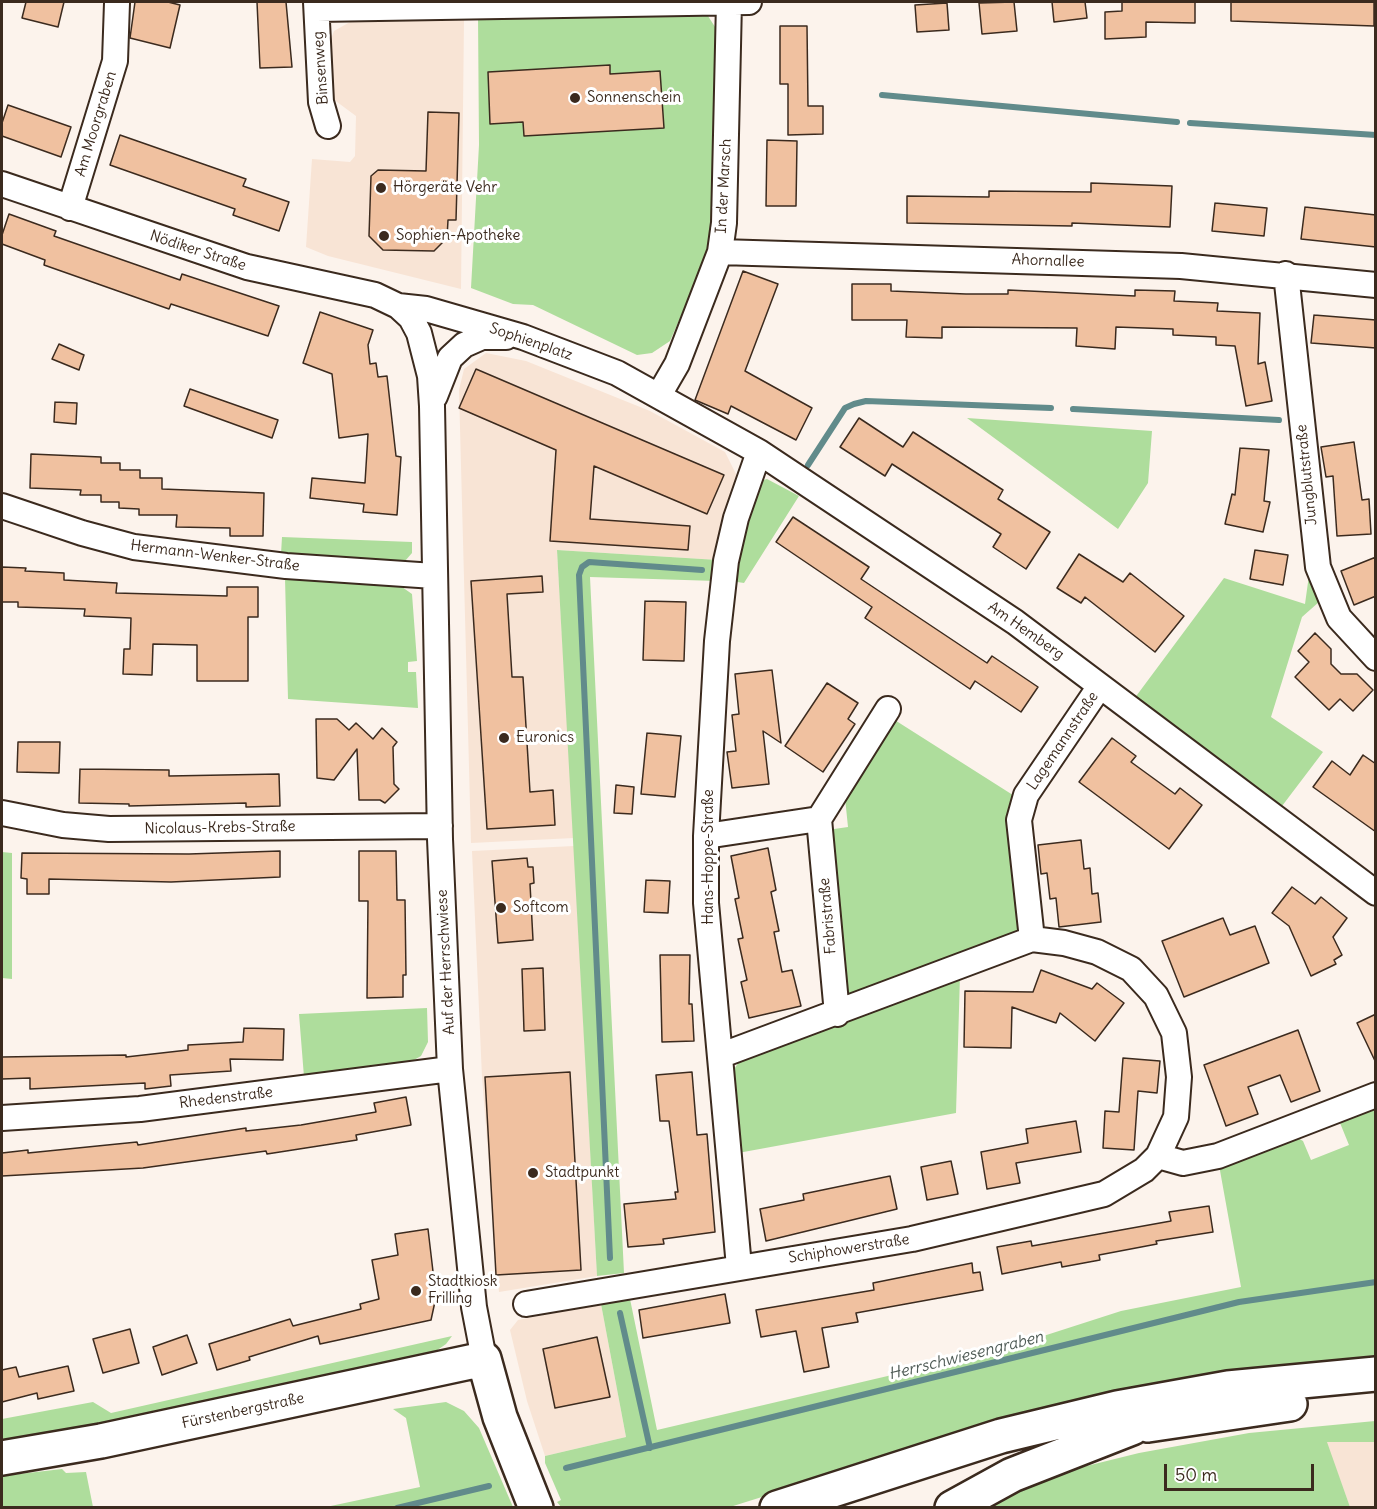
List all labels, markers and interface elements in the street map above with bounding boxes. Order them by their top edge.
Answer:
street label: Binsenweg [309,31,333,105]
street label: Am Moorgraben [71,69,121,179]
place label: Sonnenschein [587,89,681,107]
marker: Sonnenschein [568,91,582,105]
street label: In der Marsch [713,138,735,234]
place label: Hörgeräte Vehr [393,179,497,197]
marker: Hörgeräte Vehr [374,181,388,195]
street label: Nödiker Straße [148,227,248,275]
place label: Sophien-Apotheke [396,227,520,245]
marker: Sophien-Apotheke [377,229,391,243]
street label: Ahornallee [1011,251,1085,271]
street label: Sophienplatz [487,319,575,365]
street label: Jungblutstraße [1293,424,1321,526]
street label: Hermann-Wenker-Straße [129,537,301,575]
street label: Am Hemberg [984,598,1068,664]
street label: Lagemannstraße [1023,688,1103,794]
place label: Euronics [516,729,574,747]
marker: Euronics [497,731,511,745]
street label: Hans-Hoppe-Straße [700,789,718,925]
street label: Nicolaus-Krebs-Straße [144,818,296,838]
street label: Fabristraße [816,877,840,955]
street label: Auf der Herrschwiese [433,889,459,1035]
place label: Softcom [513,899,569,917]
marker: Softcom [494,901,508,915]
street label: Rhedenstraße [178,1083,274,1113]
place label: Stadtpunkt [545,1164,619,1182]
marker: Stadtpunkt [526,1166,540,1180]
street label: Schiphowerstraße [787,1231,911,1267]
place label: Stadtkiosk Frilling [428,1273,497,1308]
marker: Stadtkiosk Frilling [409,1284,423,1298]
water label: Herrschwiesengraben [887,1327,1045,1385]
street label: Fürstenbergstraße [180,1389,306,1433]
scale bar [1167,1452,1317,1490]
text: 50 m [1175,1463,1217,1486]

